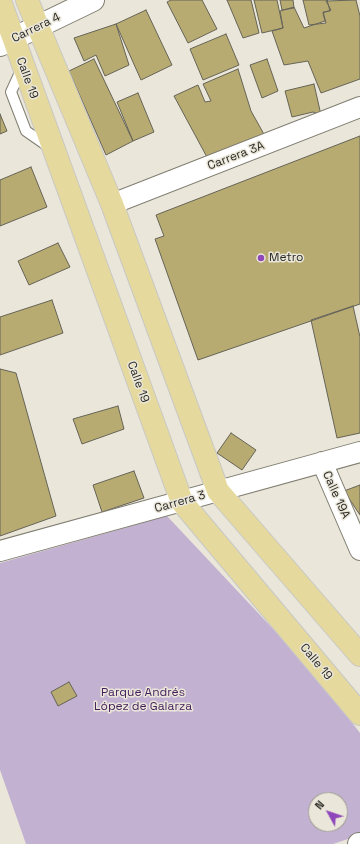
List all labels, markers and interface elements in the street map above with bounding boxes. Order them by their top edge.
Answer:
street label: Carrera 4 [9,10,63,46]
street label: Calle 19 [13,55,41,101]
street label: Carrera 3A [206,139,266,173]
place label: Metro [269,251,303,265]
marker: Metro [256,253,266,263]
street label: Calle 19 [124,359,152,405]
street label: Calle 19A [319,469,353,521]
street label: Carrera 3 [153,488,207,516]
street label: Calle 19 [297,641,335,683]
park label: Parque Andrés López de Galarza [94,686,192,714]
north arrow [308,792,348,832]
text: N [312,798,327,812]

